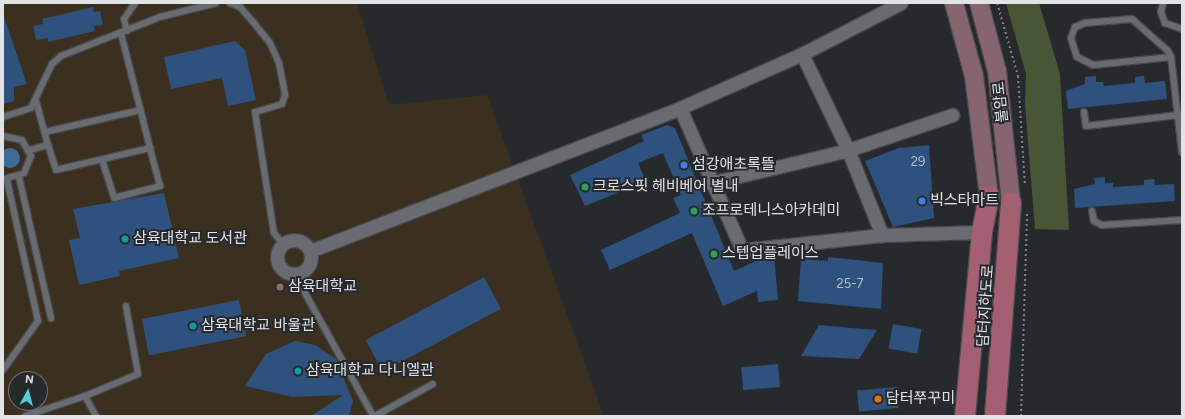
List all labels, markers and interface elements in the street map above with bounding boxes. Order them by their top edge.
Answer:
street label: 불암로 [990,80,1012,124]
house number: 29 [911,154,925,170]
place label: 섬강애초록뜰 [692,156,775,174]
marker: 섬강애초록뜰 [679,160,689,170]
place label: 크로스핏 헤비베어 별내 [593,178,738,196]
marker: 크로스핏 헤비베어 별내 [580,182,590,192]
place label: 빅스타마트 [930,192,999,210]
marker: 빅스타마트 [917,196,927,206]
place label: 조프로테니스아카데미 [702,202,840,220]
marker: 조프로테니스아카데미 [689,206,699,216]
place label: 삼육대학교 도서관 [133,230,247,248]
marker: 삼육대학교 도서관 [120,234,130,244]
place label: 스텝업플레이스 [722,245,819,263]
marker: 스텝업플레이스 [709,249,719,259]
street label: 담터지하도로 [974,264,998,348]
house number: 25-7 [836,276,864,292]
place label: 삼육대학교 [288,278,357,296]
marker: 삼육대학교 [275,282,285,292]
place label: 삼육대학교 바울관 [201,317,315,335]
marker: 삼육대학교 바울관 [188,321,198,331]
place label: 삼육대학교 다니엘관 [306,362,434,380]
marker: 삼육대학교 다니엘관 [293,366,303,376]
north arrow [8,371,48,411]
text: N [24,373,34,387]
place label: 담터쭈꾸미 [886,390,955,408]
marker: 담터쭈꾸미 [873,394,883,404]

